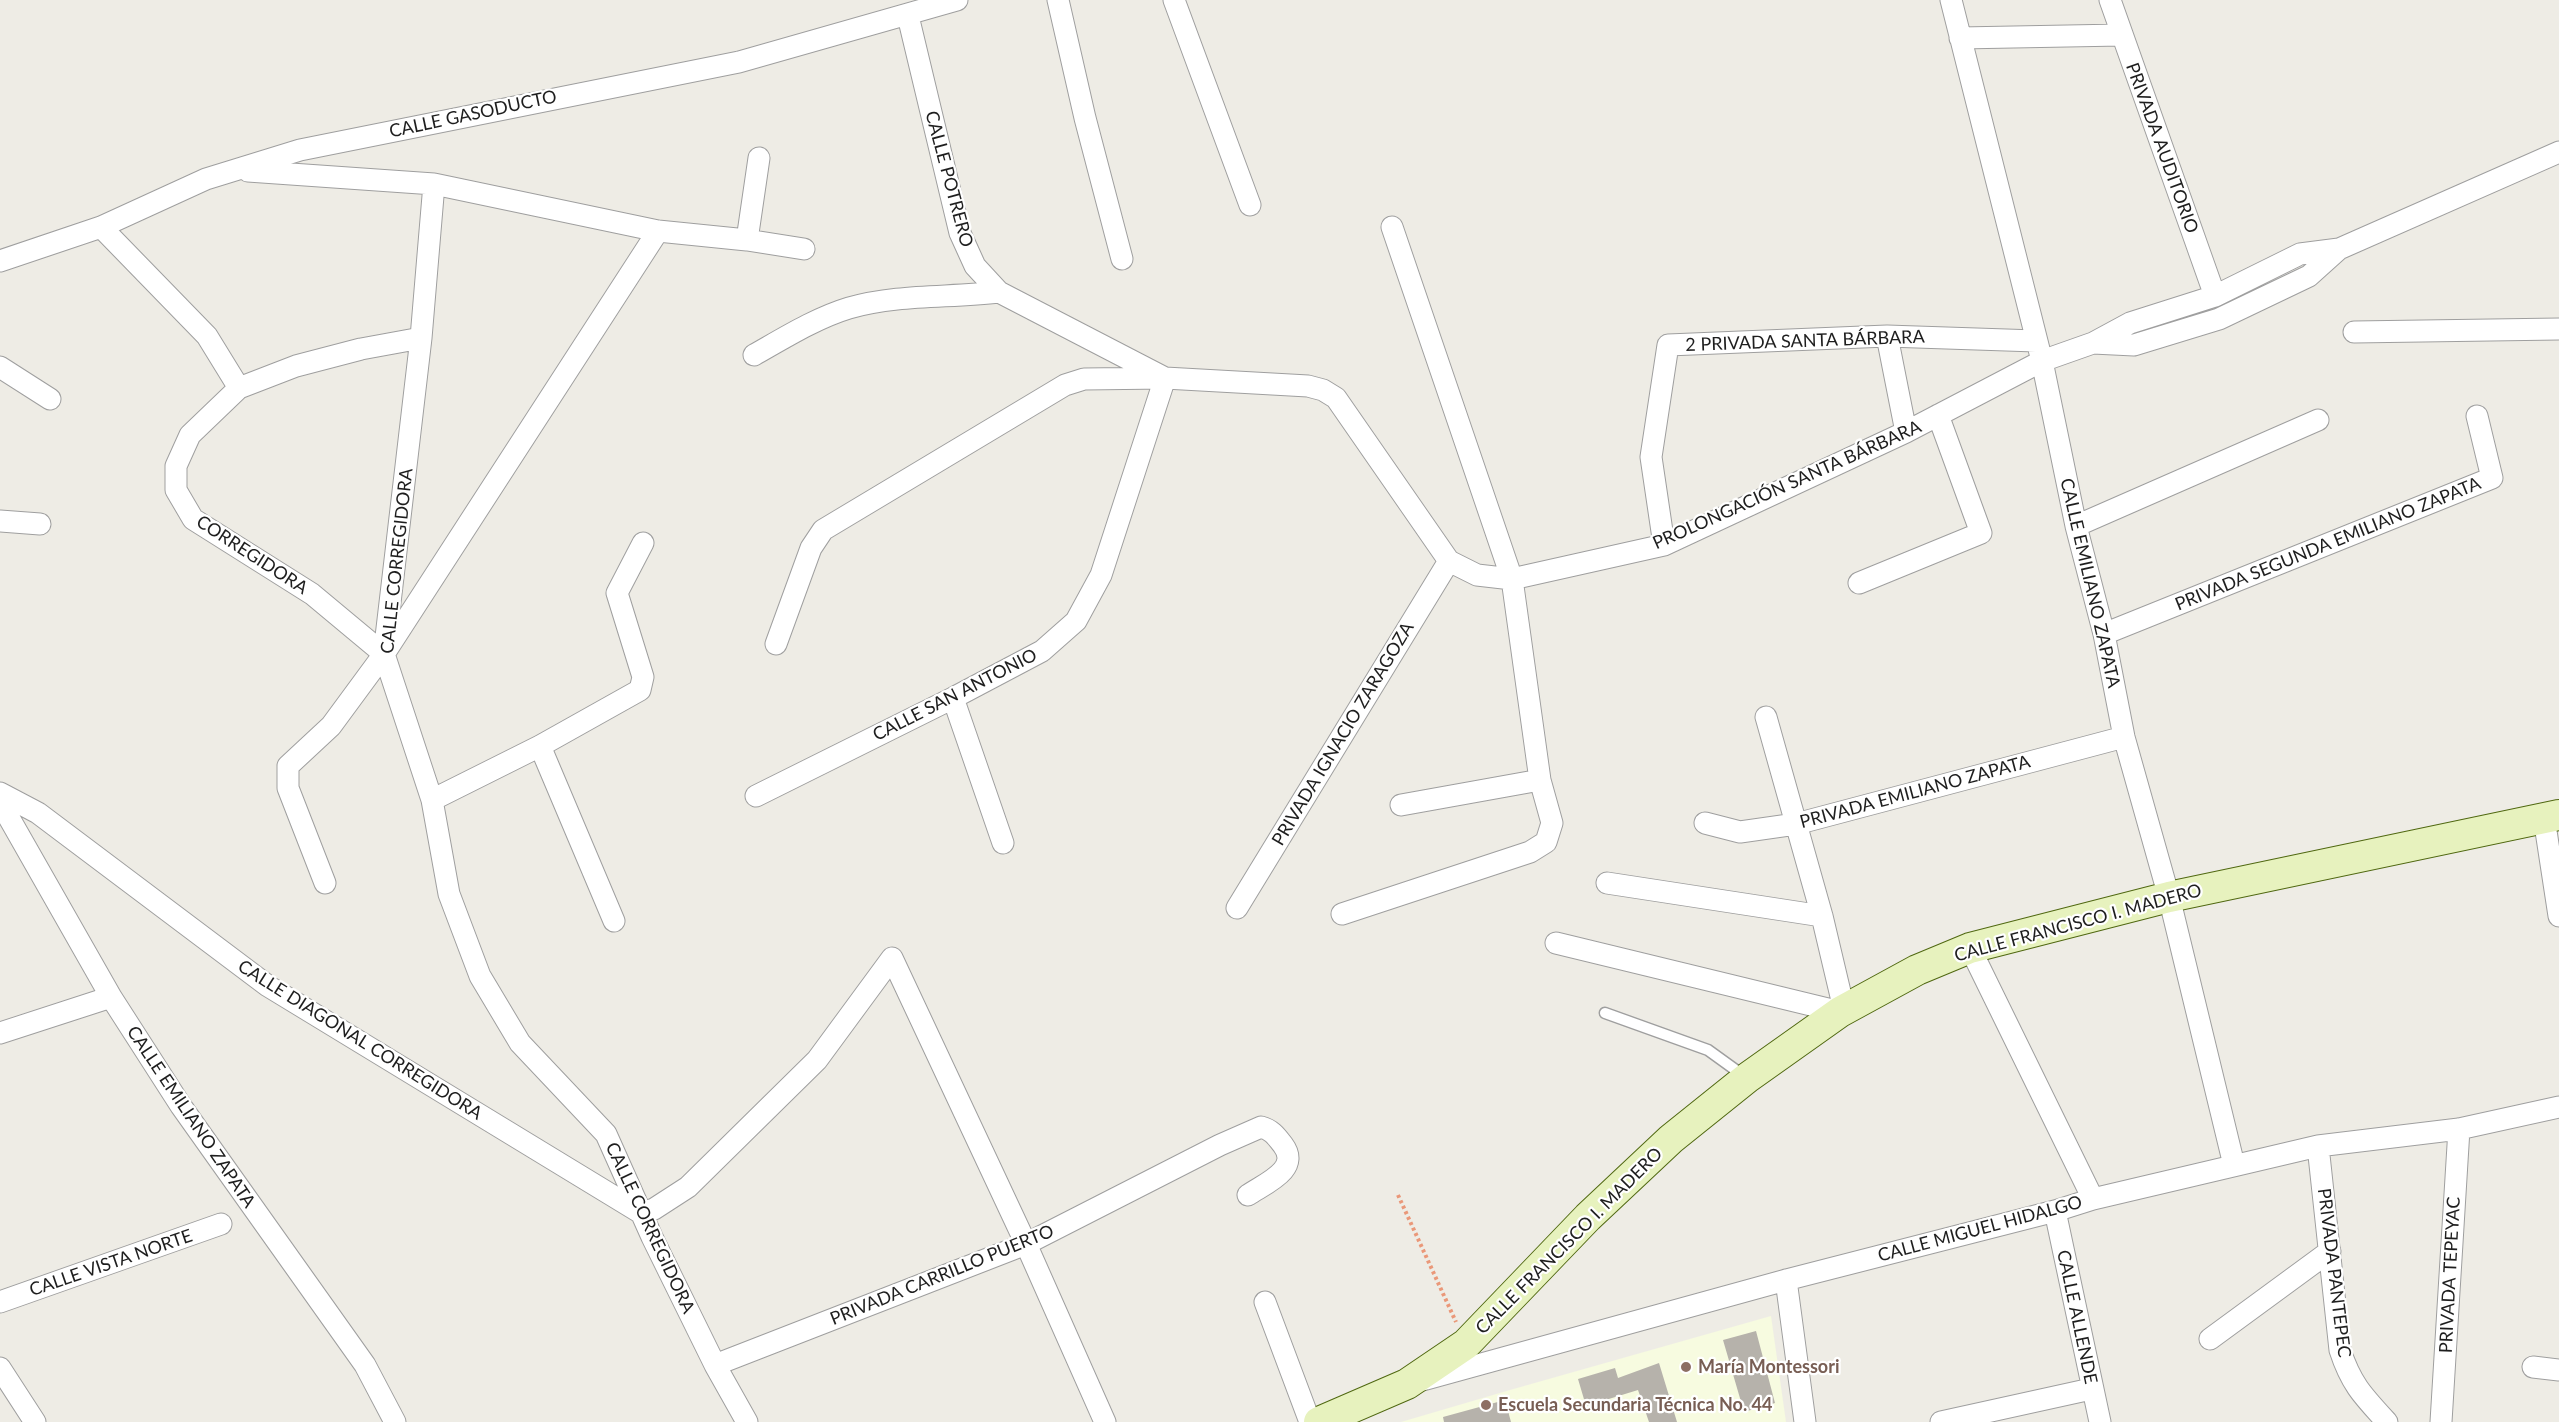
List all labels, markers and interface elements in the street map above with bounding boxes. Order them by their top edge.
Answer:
street label: PRIVADA AUDITORIO [2121,60,2203,236]
street label: CALLE GASODUCTO [387,86,559,142]
street label: CALLE POTRERO [920,108,978,250]
street label: 2 PRIVADA SANTA BÁRBARA [1685,326,1925,356]
street label: PROLONGACIÓN SANTA BÁRBARA [1649,416,1925,554]
street label: CALLE CORREGIDORA [377,467,417,655]
street label: PRIVADA SEGUNDA EMILIANO ZAPATA [2172,473,2484,615]
street label: CALLE EMILIANO ZAPATA [2055,476,2125,690]
street label: CORREGIDORA [192,511,312,599]
street label: PRIVADA IGNACIO ZARAGOZA [1268,618,1418,850]
street label: CALLE SAN ANTONIO [869,644,1041,746]
street label: PRIVADA EMILIANO ZAPATA [1798,751,2032,833]
street label: CALLE FRANCISCO I. MADERO [1952,880,2204,966]
street label: CALLE DIAGONAL CORREGIDORA [234,956,486,1124]
street label: CALLE EMILIANO ZAPATA [122,1022,260,1212]
street label: CALLE CORREGIDORA [601,1139,699,1317]
street label: CALLE FRANCISCO I. MADERO [1471,1143,1667,1339]
street label: PRIVADA PANTEPEC [2313,1187,2355,1359]
street label: CALLE MIGUEL HIDALGO [1875,1191,2085,1267]
street label: PRIVADA TEPEYAC [2435,1196,2465,1354]
street label: PRIVADA CARRILLO PUERTO [827,1220,1057,1330]
street label: CALLE VISTA NORTE [27,1225,195,1301]
street label: CALLE ALLENDE [2052,1248,2102,1386]
place label: María Montessori [1698,1356,1839,1378]
marker: María Montessori [1679,1360,1693,1374]
place label: Escuela Secundaria Técnica No. 44 [1498,1394,1772,1416]
marker: Escuela Secundaria Técnica No. 44 [1479,1398,1493,1412]

